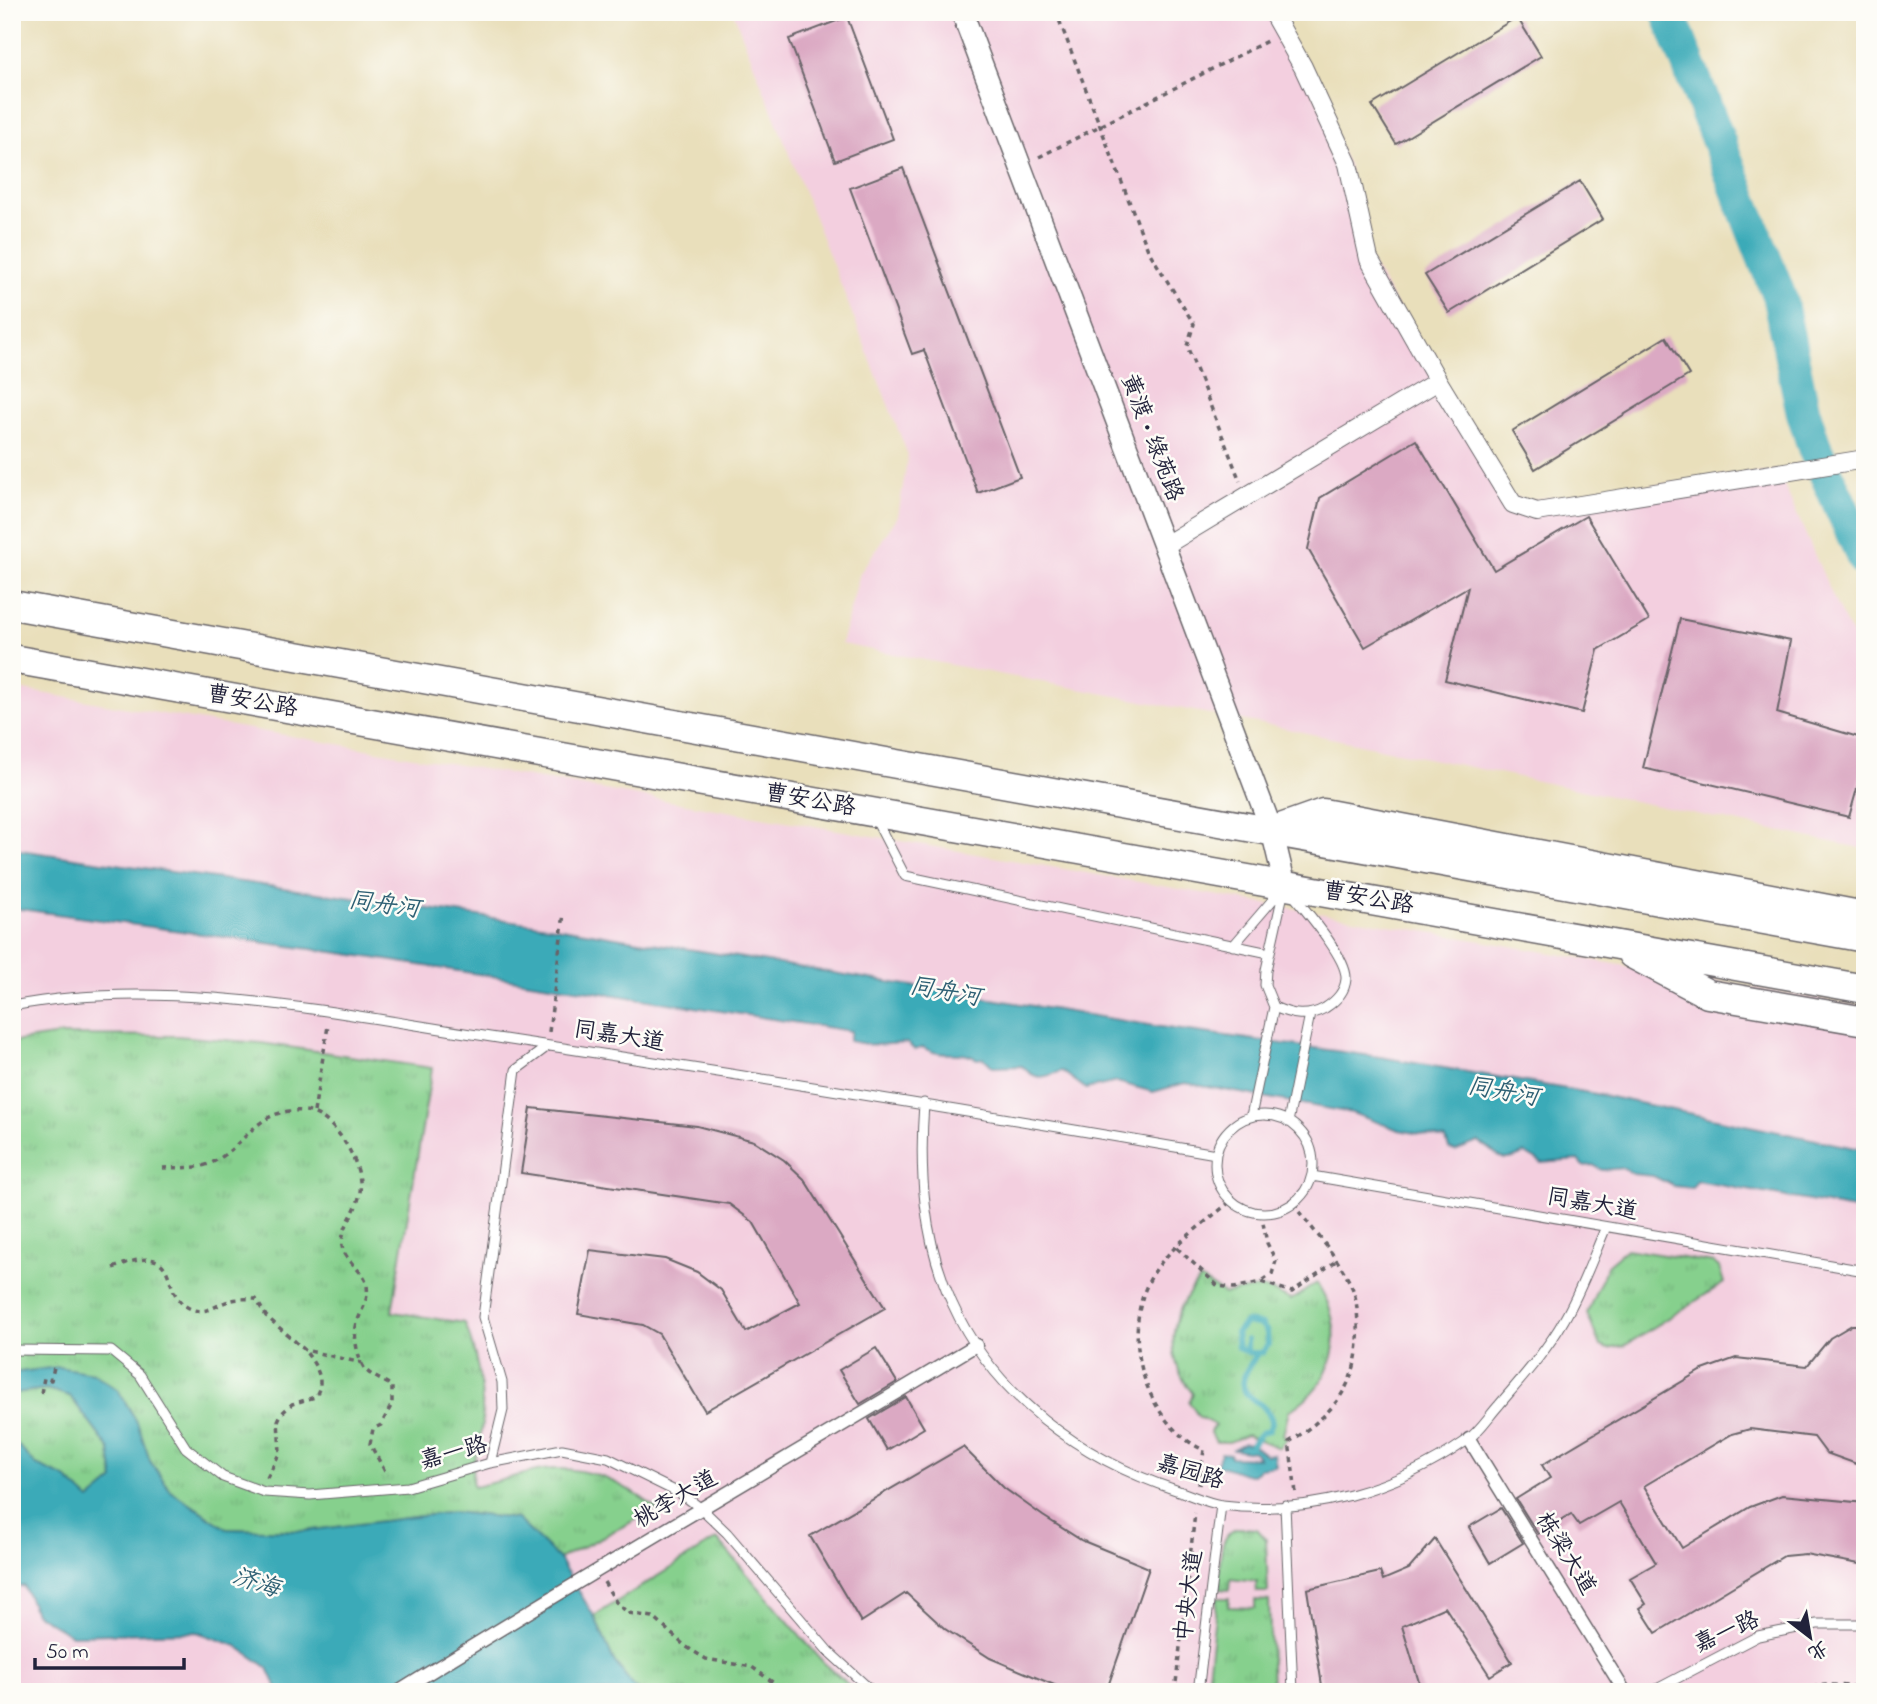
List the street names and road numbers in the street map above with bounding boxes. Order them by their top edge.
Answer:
street label: 黄渡 • 绿苑路 [1112,369,1190,507]
street label: 曹安公路 [204,678,300,726]
street label: 曹安公路 [762,777,858,825]
street label: 曹安公路 [1320,875,1416,923]
street label: 同嘉大道 [571,1014,667,1060]
street label: 同嘉大道 [1544,1181,1640,1229]
street label: 嘉一路 [416,1429,492,1479]
street label: 嘉园路 [1152,1447,1228,1499]
street label: 桃李大道 [628,1463,724,1537]
street label: 栋梁大道 [1527,1506,1603,1602]
street label: 中央大道 [1168,1548,1212,1644]
street label: 嘉一路 [1689,1604,1765,1662]

